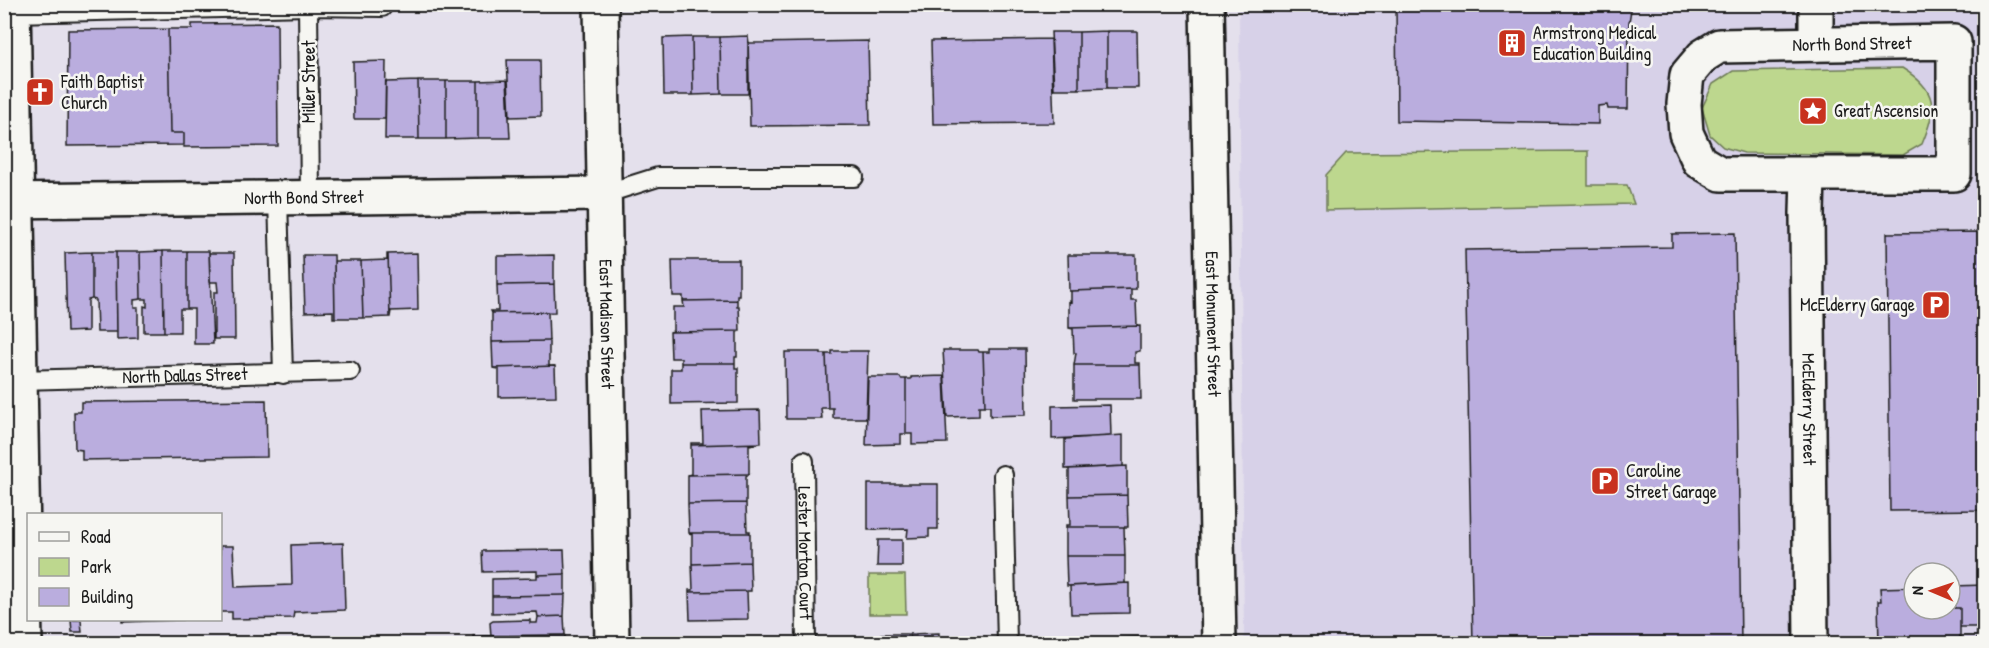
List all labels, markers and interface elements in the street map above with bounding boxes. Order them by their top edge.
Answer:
place label: Armstrong Medical Education Building [1533,20,1657,66]
building icon: Armstrong Medical Education Building [1496,27,1528,59]
street label: North Bond Street [1792,30,1913,57]
street label: Miller Street [296,40,321,123]
place label: Faith Baptist Church [60,69,145,115]
church icon: Faith Baptist Church [24,76,56,108]
place icon: Great Ascension [1797,95,1829,127]
place label: Great Ascension [1834,98,1938,123]
street label: North Bond Street [244,184,365,210]
street label: East Monument Street [1200,251,1227,398]
street label: East Madison Street [593,259,621,390]
parking icon: McElderry Garage [1920,289,1952,321]
place label: McElderry Garage [1800,292,1915,317]
street label: McElderry Street [1796,353,1822,466]
street label: North Dallas Street [122,361,249,389]
place label: Caroline Street Garage [1626,458,1717,504]
parking icon: Caroline Street Garage [1589,465,1621,497]
street label: Lester Morton Court [792,486,819,621]
legend [27,513,222,621]
text: Road [81,524,111,549]
text: Park [81,554,112,579]
north arrow [1902,561,1962,621]
text: Building [81,584,133,609]
text: N [1906,585,1928,595]

